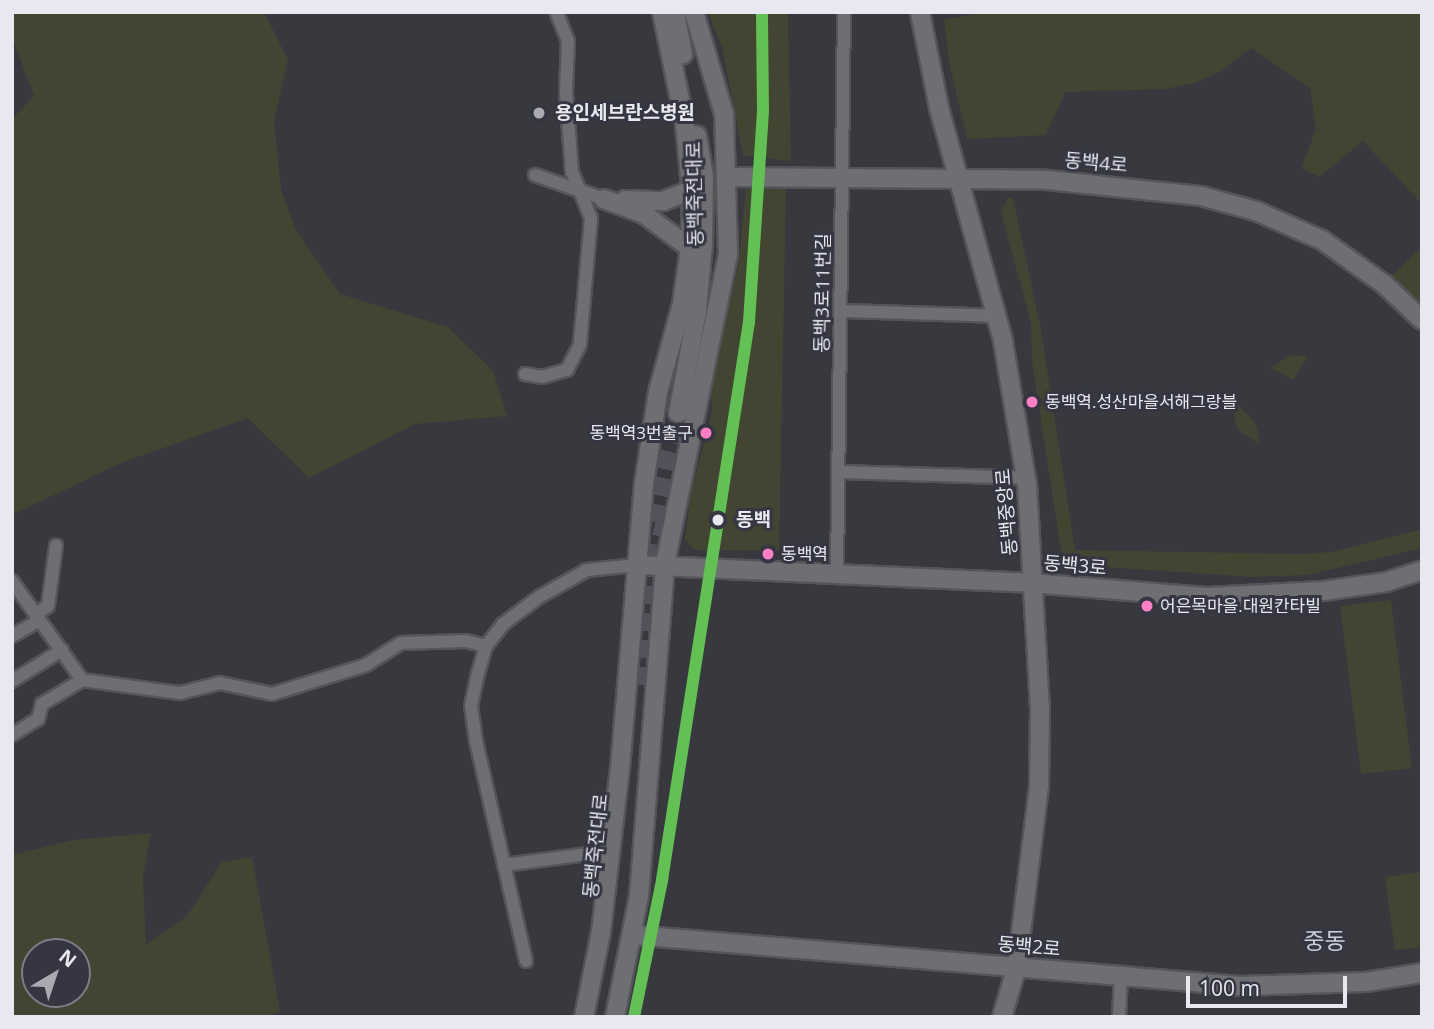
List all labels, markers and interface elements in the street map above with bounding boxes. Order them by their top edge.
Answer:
place label: 용인세브란스병원 [555,102,695,124]
marker: 용인세브란스병원 [529,103,549,123]
street label: 동백죽전대로 [683,141,707,247]
street label: 동백4로 [1063,149,1129,177]
street label: 동백3로11번길 [811,233,835,353]
place label: 동백역.성산마을서해그랑블 [1045,392,1237,412]
marker: 동백역.성산마을서해그랑블 [1025,395,1039,409]
place label: 동백역3번출구 [589,423,693,443]
marker: 동백역3번출구 [699,426,713,440]
street label: 동백중앙로 [992,467,1022,557]
marker: 동백 [706,508,730,532]
place label: 동백 [736,509,771,531]
place label: 동백역 [781,544,828,564]
marker: 동백역 [761,547,775,561]
street label: 동백3로 [1042,552,1108,580]
place label: 어은목마을.대원칸타빌 [1160,596,1321,616]
marker: 어은목마을.대원칸타빌 [1140,599,1154,613]
street label: 동백죽전대로 [579,793,613,899]
district label: 중동 [1304,926,1346,954]
street label: 동백2로 [996,933,1062,961]
north arrow [21,938,91,1008]
text: N [54,943,82,973]
scale bar [1189,962,1350,1006]
text: 100 m [1199,974,1260,1002]

